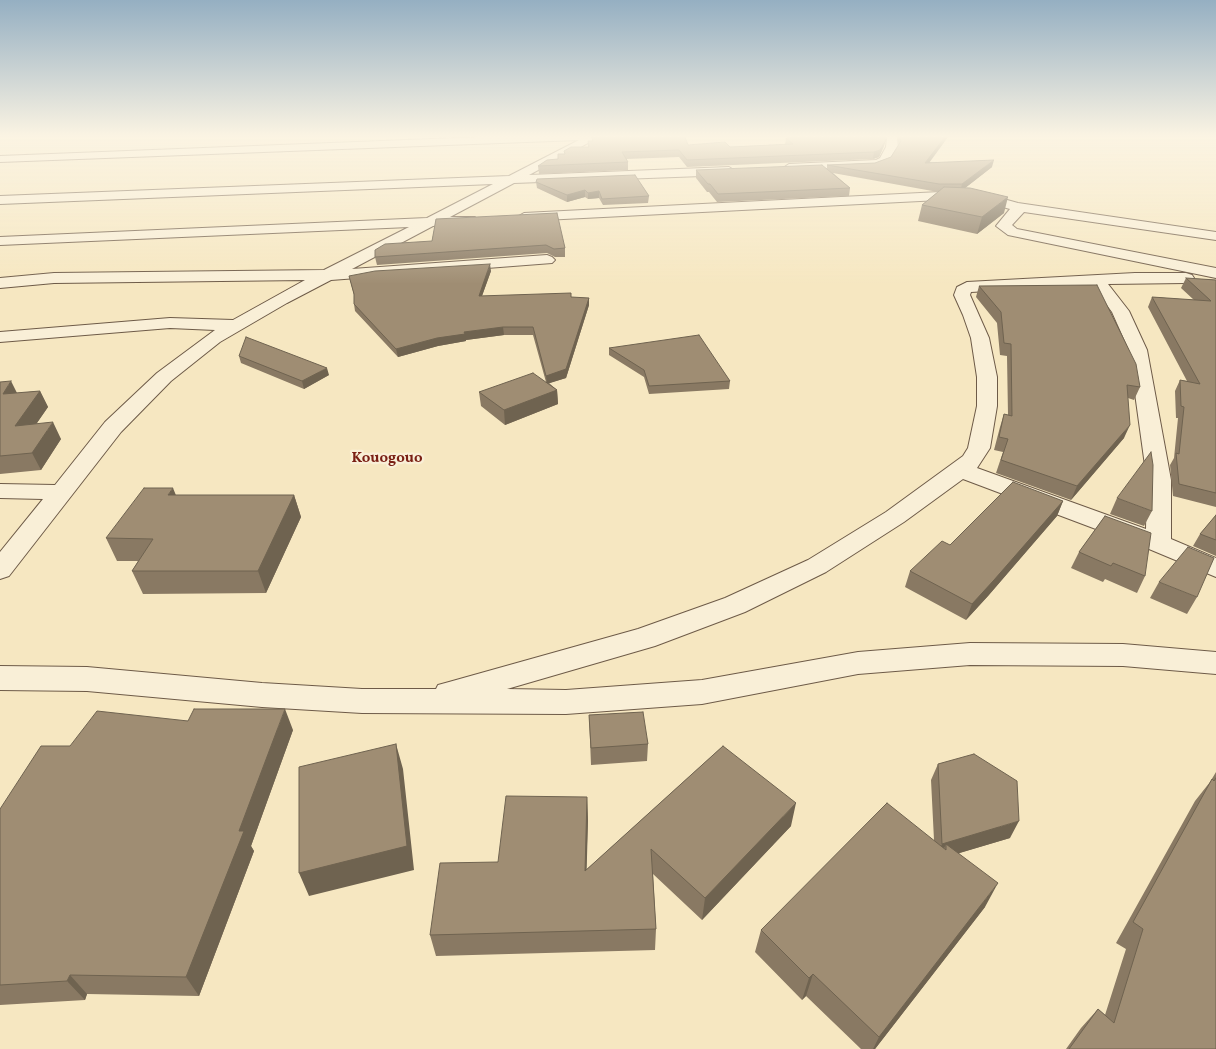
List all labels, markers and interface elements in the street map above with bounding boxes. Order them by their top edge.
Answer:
district label: Kouogouo [351,450,423,468]

